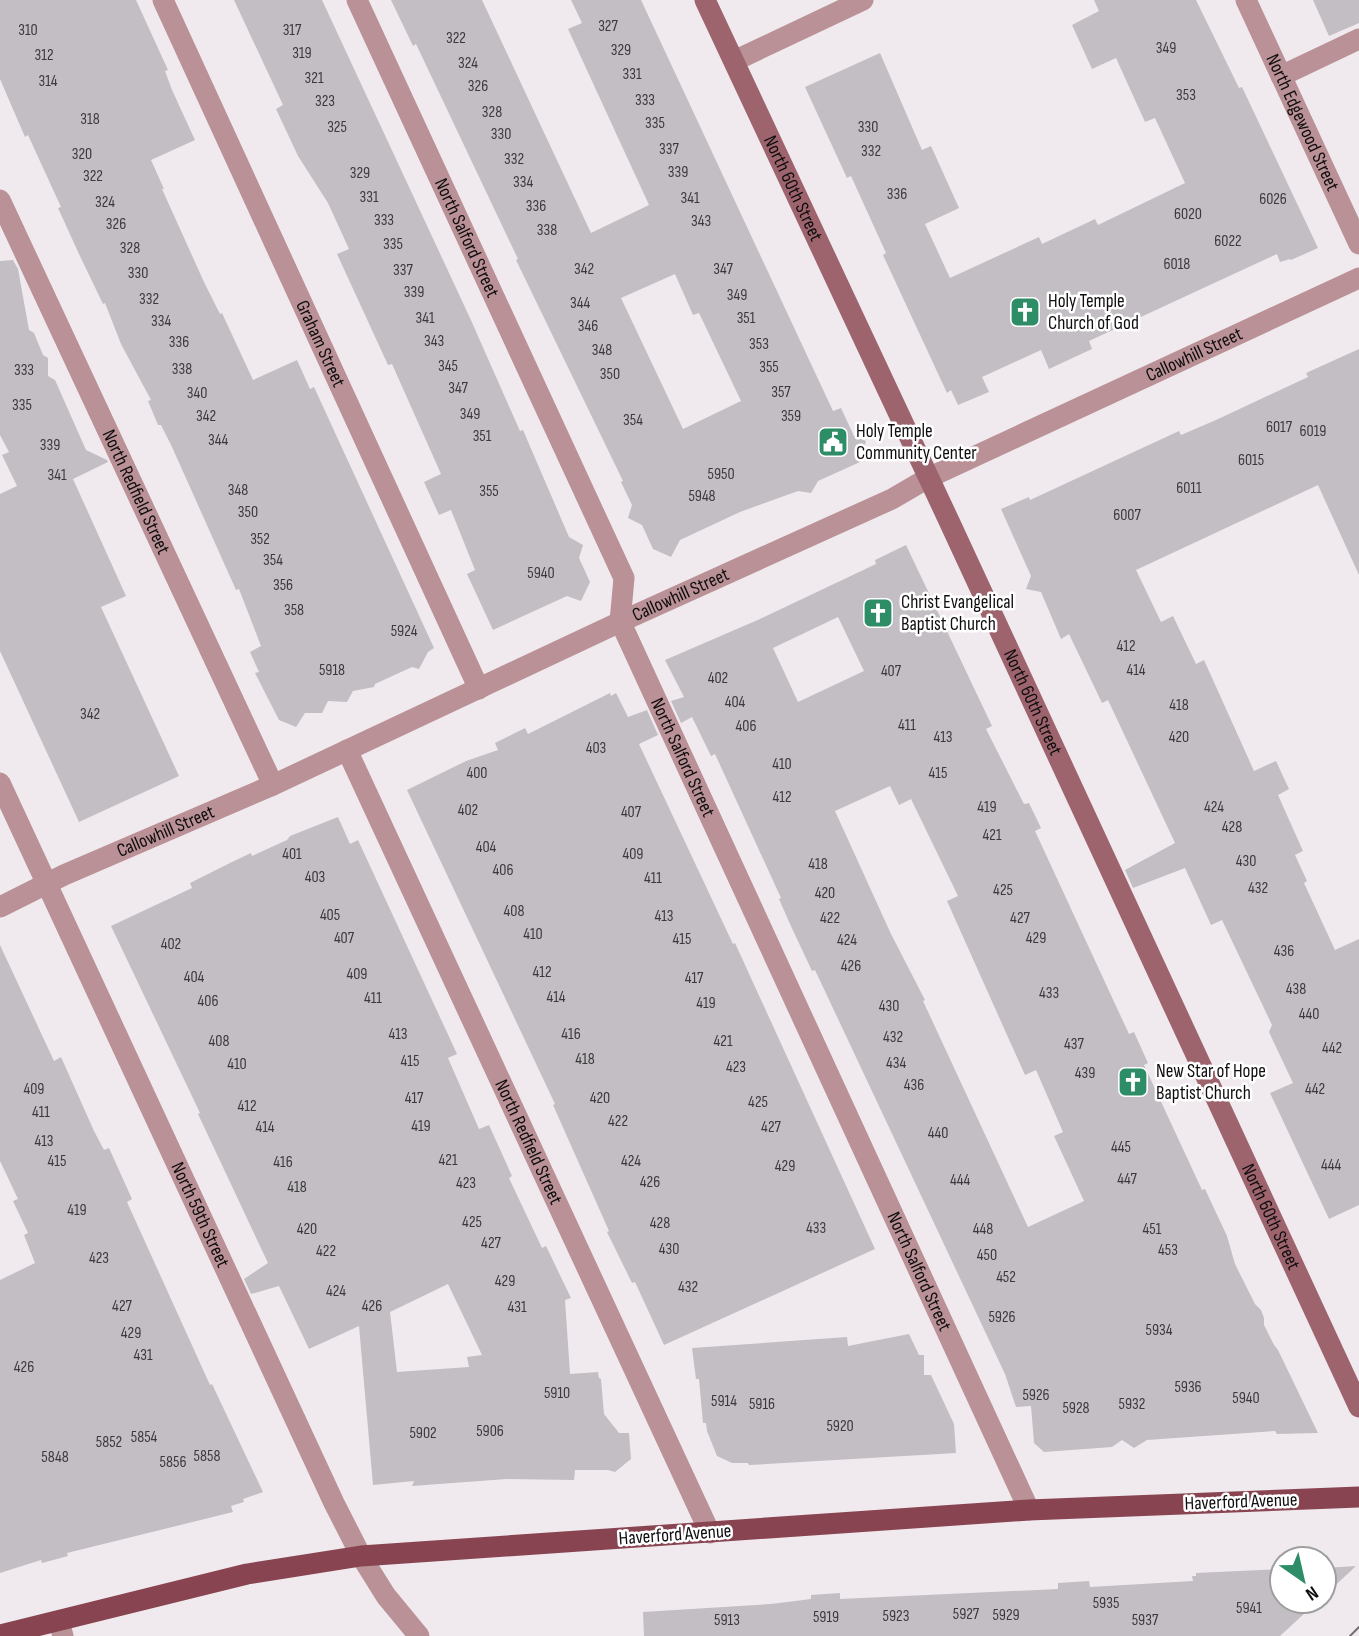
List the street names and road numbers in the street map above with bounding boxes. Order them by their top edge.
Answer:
street label: North Edgewood Street [1261,50,1344,195]
street label: North 60th Street [759,132,828,245]
street label: North Salford Street [429,175,504,301]
street label: Graham Street [291,297,350,391]
street label: Callowhill Street [1142,322,1246,387]
street label: North Redfield Street [97,426,175,558]
street label: Callowhill Street [629,563,733,626]
street label: North 60th Street [998,646,1067,759]
street label: North Salford Street [645,694,720,821]
street label: Callowhill Street [113,800,218,862]
street label: North Redfield Street [490,1076,568,1208]
street label: North 59th Street [166,1158,235,1271]
street label: North 60th Street [1237,1160,1305,1274]
street label: North Salford Street [882,1208,957,1335]
street label: Haverford Avenue [1184,1489,1298,1515]
street label: Haverford Avenue [618,1520,732,1550]

